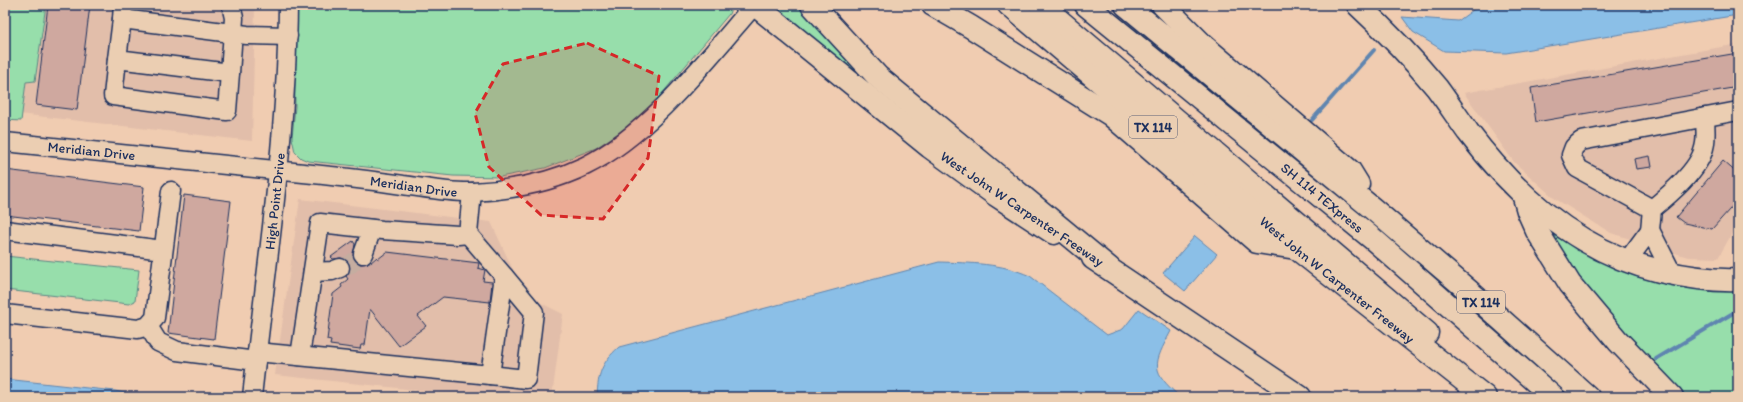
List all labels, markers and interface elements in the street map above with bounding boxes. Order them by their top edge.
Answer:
road number: TX 114 [1129,116,1177,138]
street label: Meridian Drive [47,138,136,164]
street label: West John W Carpenter Freeway [937,148,1107,270]
street label: High Point Drive [261,152,288,251]
street label: SH 114 TEXpress [1278,159,1367,236]
street label: Meridian Drive [369,172,458,200]
street label: West John W Carpenter Freeway [1256,212,1418,347]
road number: TX 114 [1457,291,1505,313]

